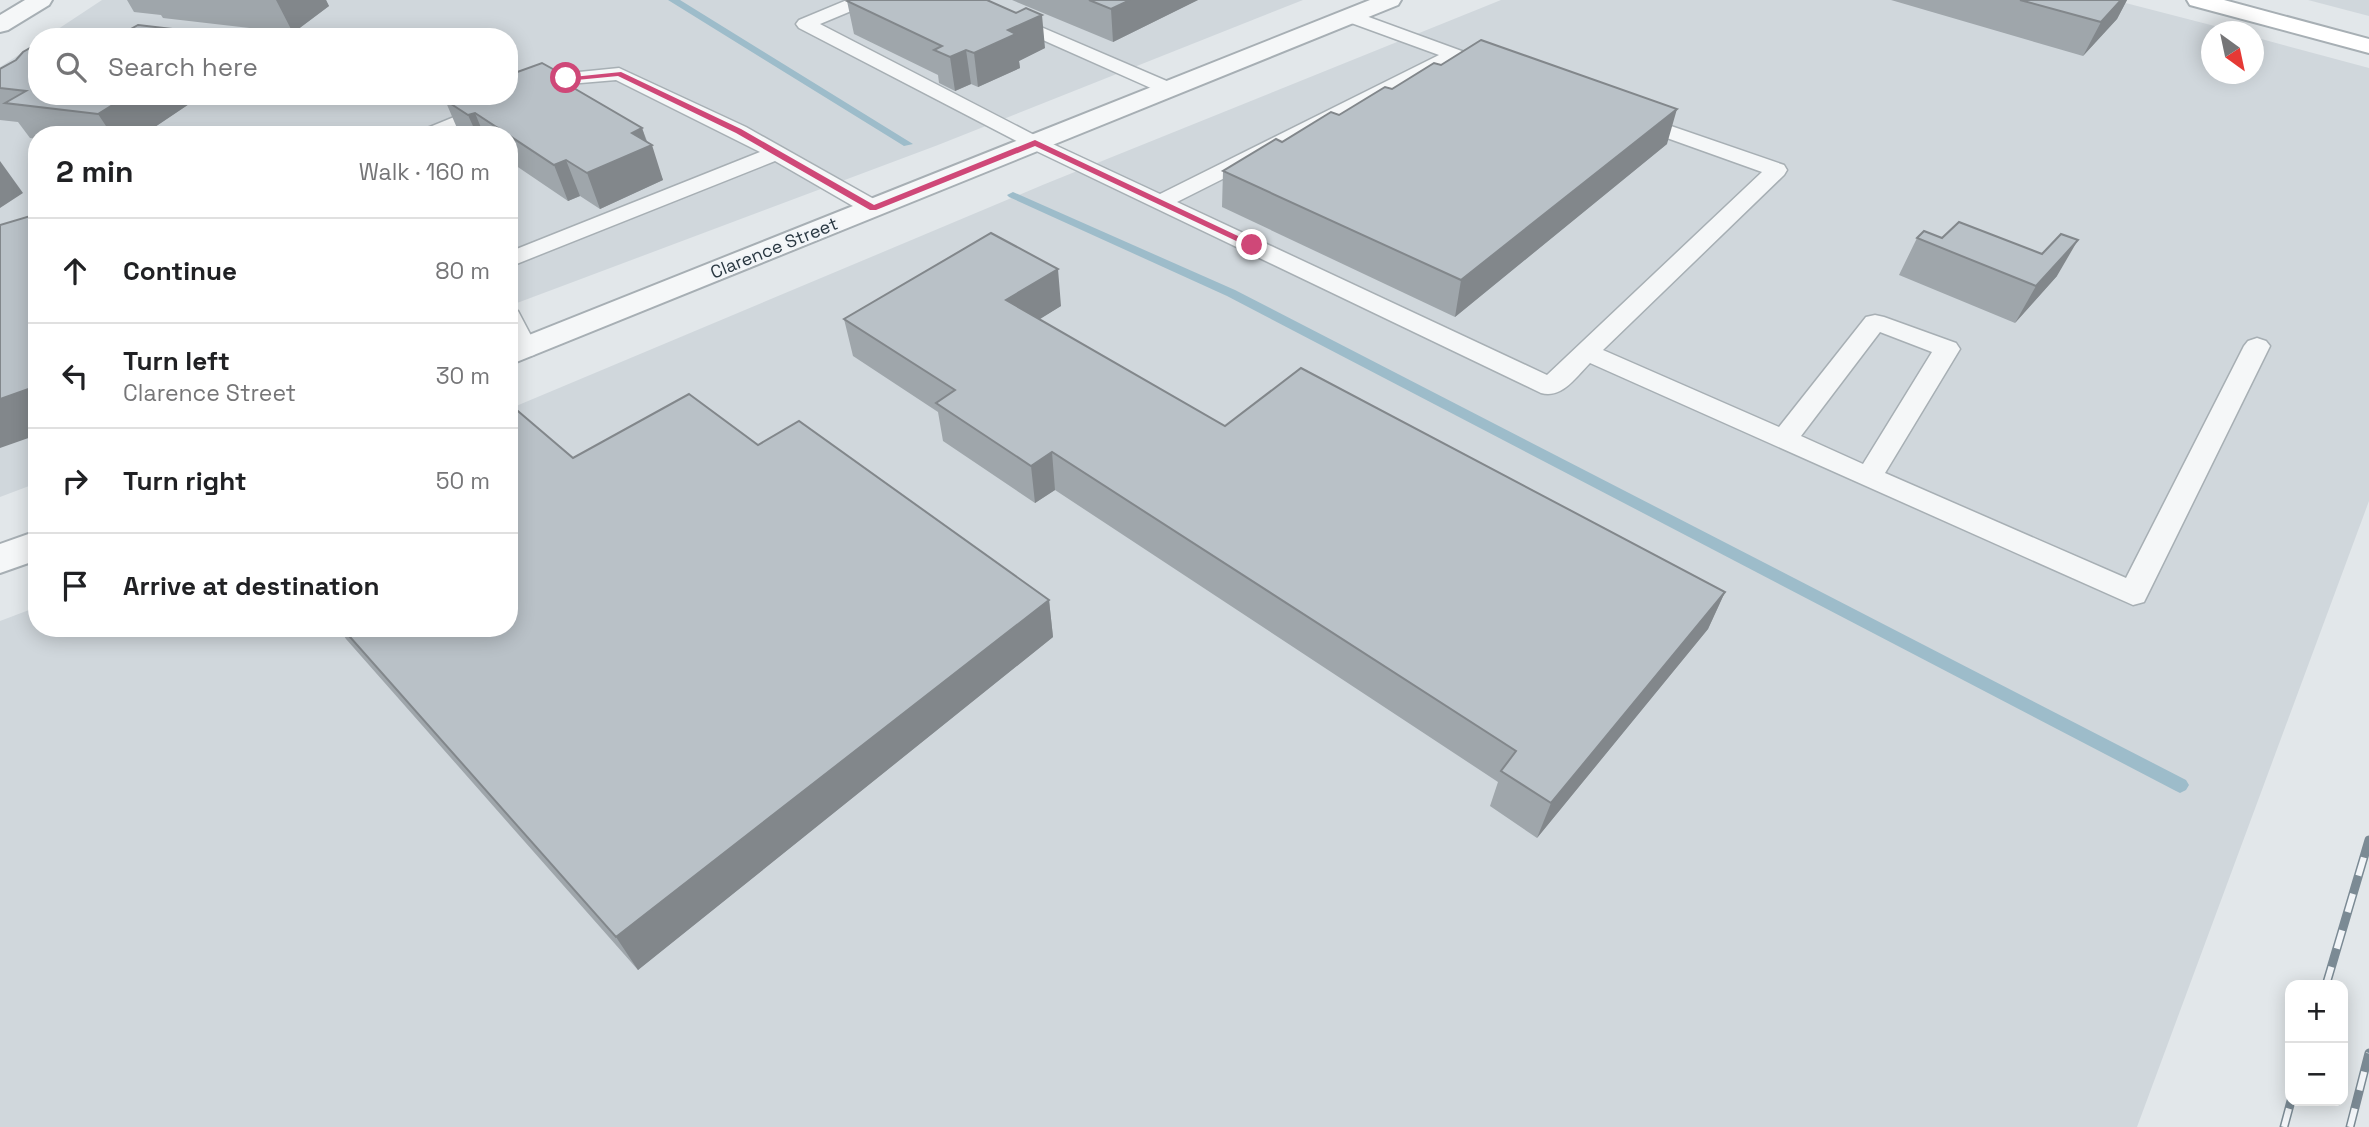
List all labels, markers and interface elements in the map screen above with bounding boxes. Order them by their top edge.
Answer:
north arrow [2201,21,2264,84]
search box [28,28,518,105]
icon: search [52,48,90,86]
text: Search here [108,50,258,84]
route start [550,62,581,93]
text: 2 min [56,152,134,191]
text: Walk · 160 m [359,157,490,187]
street label: Clarence Street [707,211,841,284]
route end [1236,229,1267,260]
icon: ahead [56,252,94,290]
text: Continue [123,254,237,288]
text: 80 m [435,256,490,286]
text: Turn left [123,344,230,378]
icon: left [56,357,94,395]
text: 30 m [436,361,490,391]
text: Clarence Street [123,378,296,408]
icon: right [56,462,94,500]
text: Turn right [123,464,247,498]
text: 50 m [436,466,490,496]
icon: arrive [56,567,94,605]
text: Arrive at destination [123,569,380,603]
map controls [2285,980,2348,1106]
button: + [2285,980,2348,1043]
button: − [2285,1043,2348,1106]

